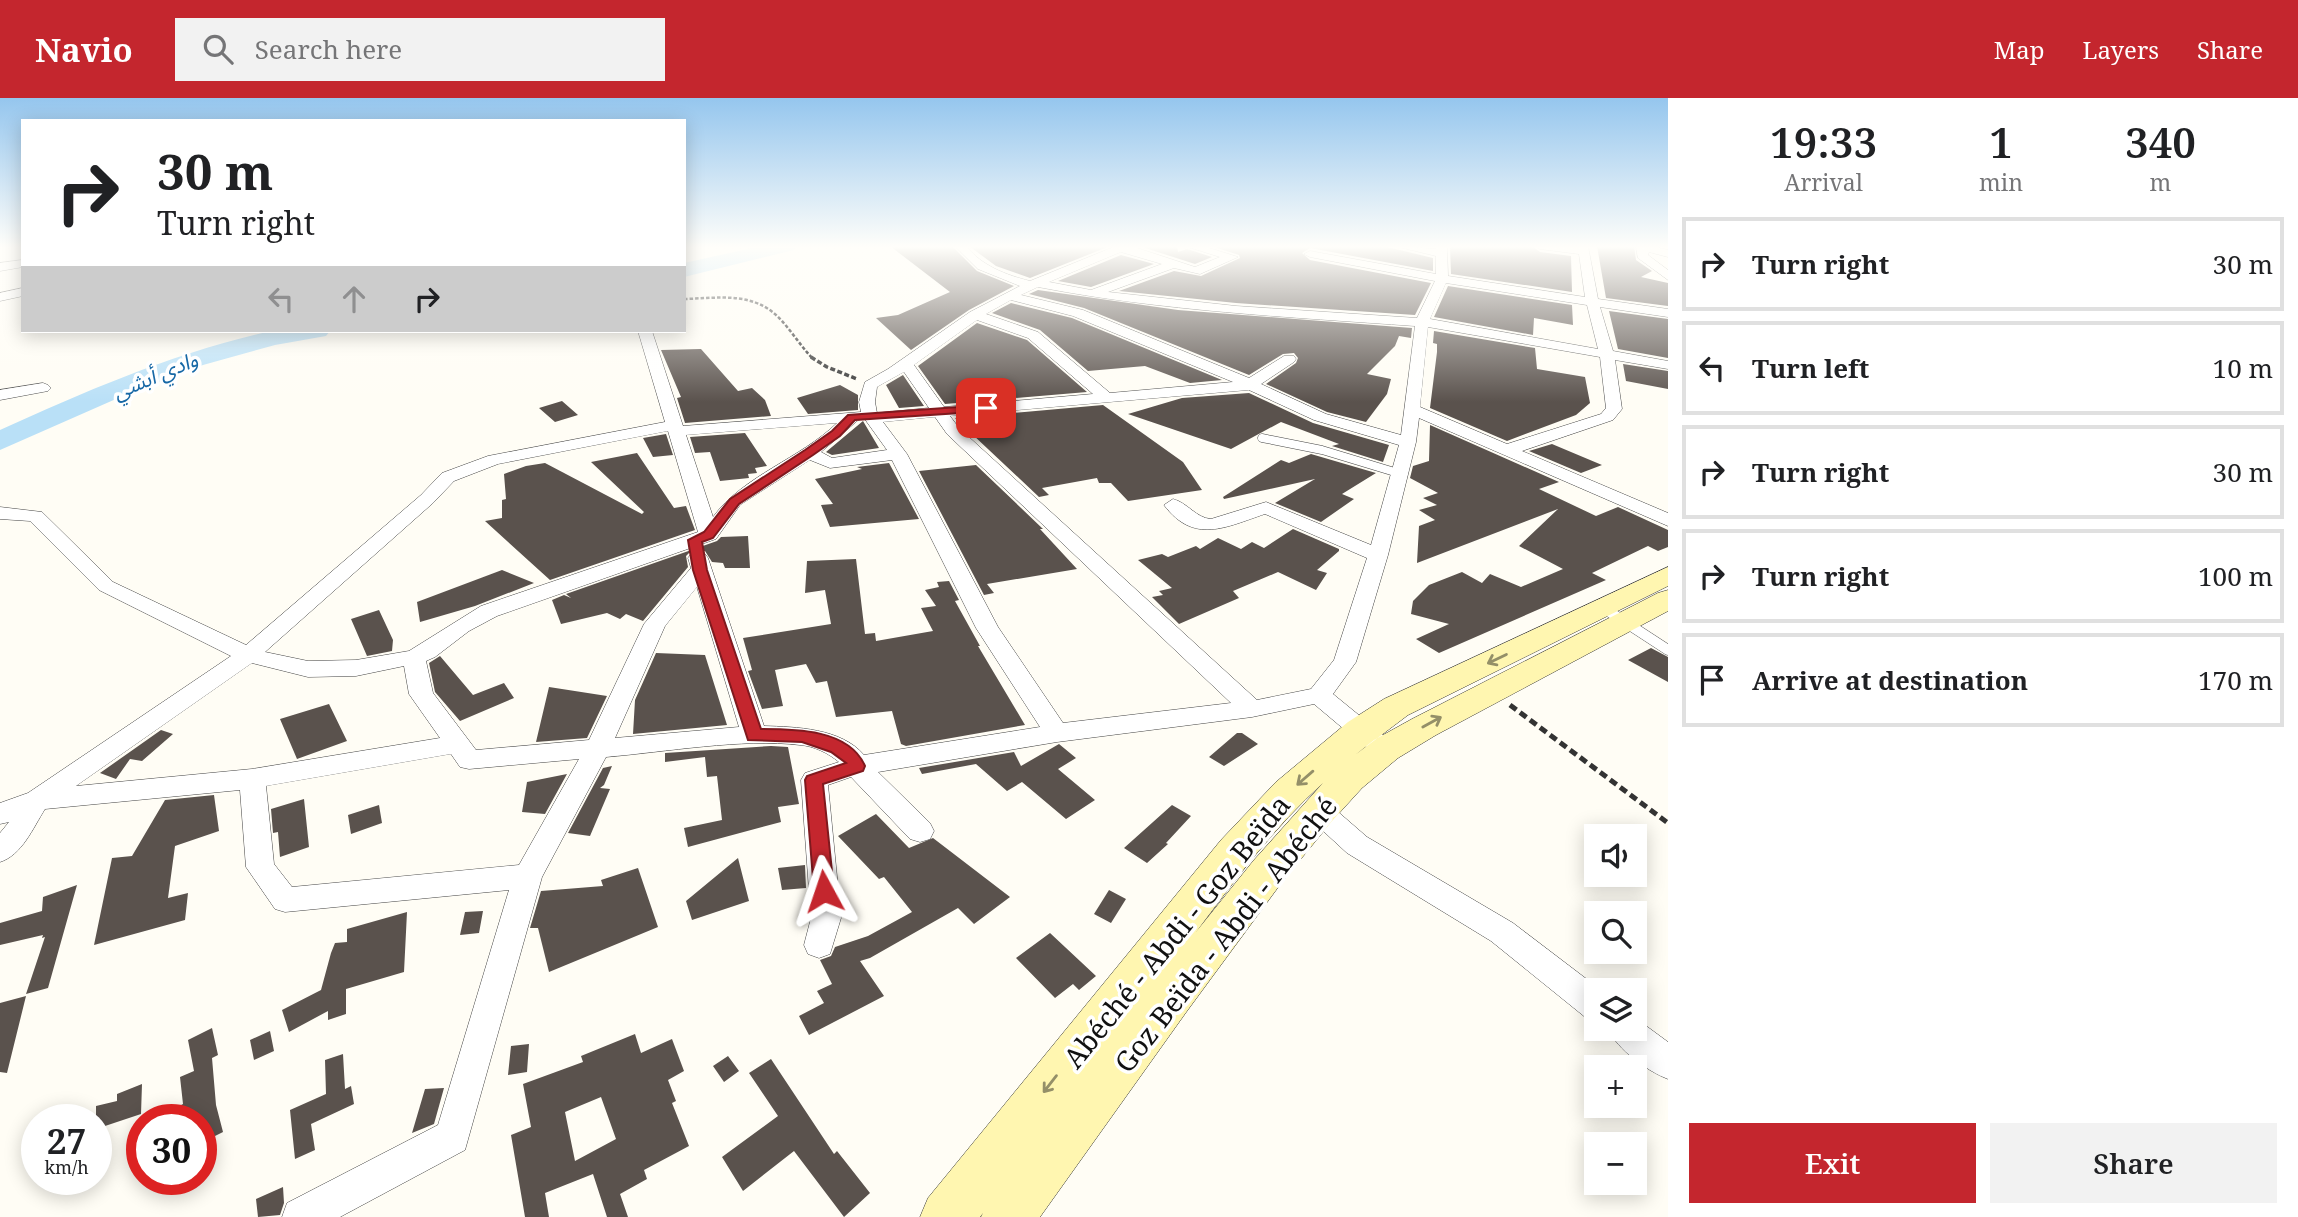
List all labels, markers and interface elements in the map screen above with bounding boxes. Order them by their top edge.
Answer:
search box [175,18,665,81]
text: Navio [35,27,133,72]
icon: search [199,30,237,68]
text: Search here [255,31,402,67]
text: Map [1994,33,2045,66]
text: Layers [2083,33,2159,66]
text: Share [2197,33,2263,66]
text: 19:33 [1770,113,1877,170]
text: 1 [1989,113,2013,170]
text: 340 [2125,113,2196,170]
text: 30 m [157,138,273,204]
icon: right [42,147,133,238]
text: Arrival [1784,166,1863,198]
text: min [1979,166,2023,198]
text: m [2150,166,2171,198]
text: Turn right [157,201,315,244]
icon: right [1693,245,1731,283]
text: Turn right [1752,246,1889,282]
text: 30 m [2213,246,2273,282]
icon: left [262,280,300,318]
icon: ahead [335,280,373,318]
icon: right [408,280,446,318]
water label: وادي أبشي [108,345,203,408]
icon: left [1693,349,1731,387]
text: Turn left [1752,350,1869,386]
text: 10 m [2213,350,2273,386]
pin [956,378,1016,438]
icon: arrive [967,389,1005,427]
icon: right [1693,453,1731,491]
text: Turn right [1752,454,1889,490]
text: 30 m [2213,454,2273,490]
icon: right [1693,557,1731,595]
text: Turn right [1752,558,1889,594]
text: 100 m [2198,558,2273,594]
one-way arrow [1487,652,1508,666]
icon: arrive [1693,661,1731,699]
text: Arrive at destination [1752,662,2028,698]
text: 170 m [2198,662,2273,698]
one-way arrow [1422,715,1442,729]
one-way arrow [1296,770,1314,786]
street label: Abéché - Abdi - Goz Beïda [1054,787,1298,1075]
street label: Goz Beïda - Abdi - Abéché [1105,788,1345,1080]
map controls [1584,824,1647,1195]
button: sound [1584,824,1647,887]
position arrow [787,854,861,928]
button: search [1584,901,1647,964]
button: layers [1584,978,1647,1041]
button: + [1584,1055,1647,1118]
one-way arrow [1042,1075,1057,1093]
speed limit sign: 30 [126,1104,217,1195]
text: 27 [47,1117,86,1164]
button: Exit [1689,1123,1976,1203]
button: Share [1990,1123,2277,1203]
button: − [1584,1132,1647,1195]
text: km/h [44,1155,89,1179]

